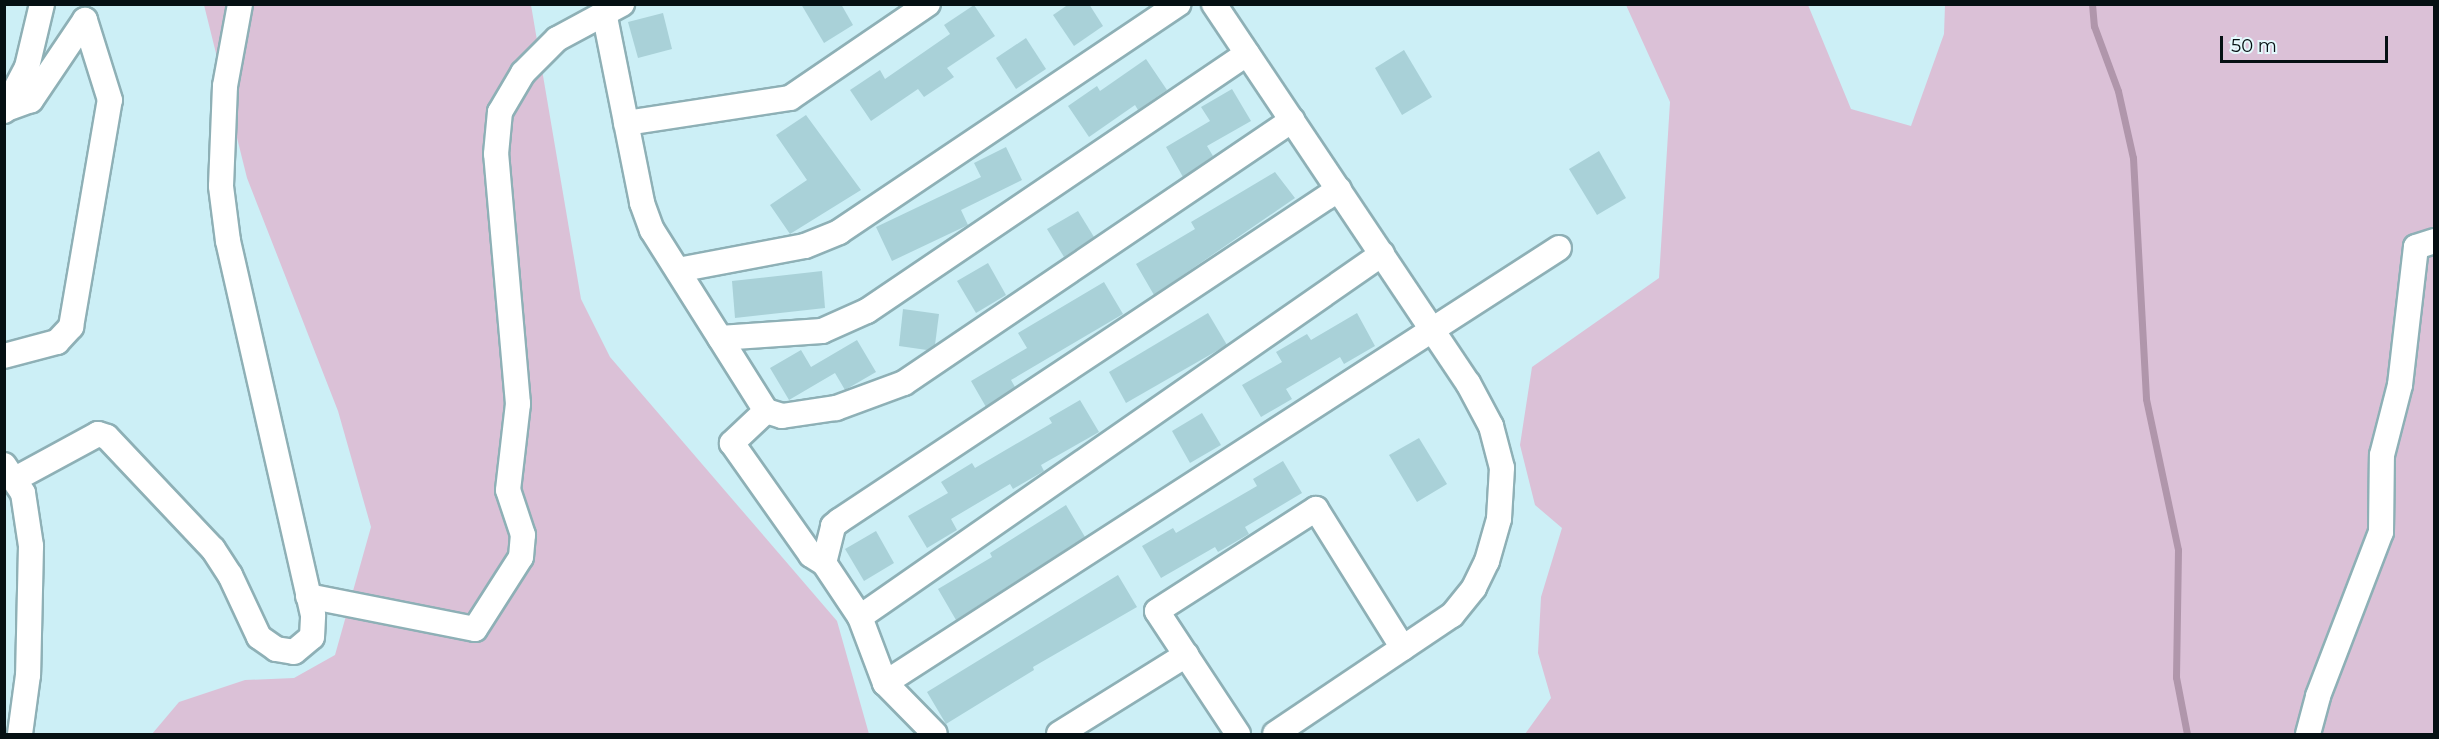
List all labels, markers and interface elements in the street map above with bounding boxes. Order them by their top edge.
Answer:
scale bar [2223,24,2391,62]
text: 50 m [2231,35,2277,57]

